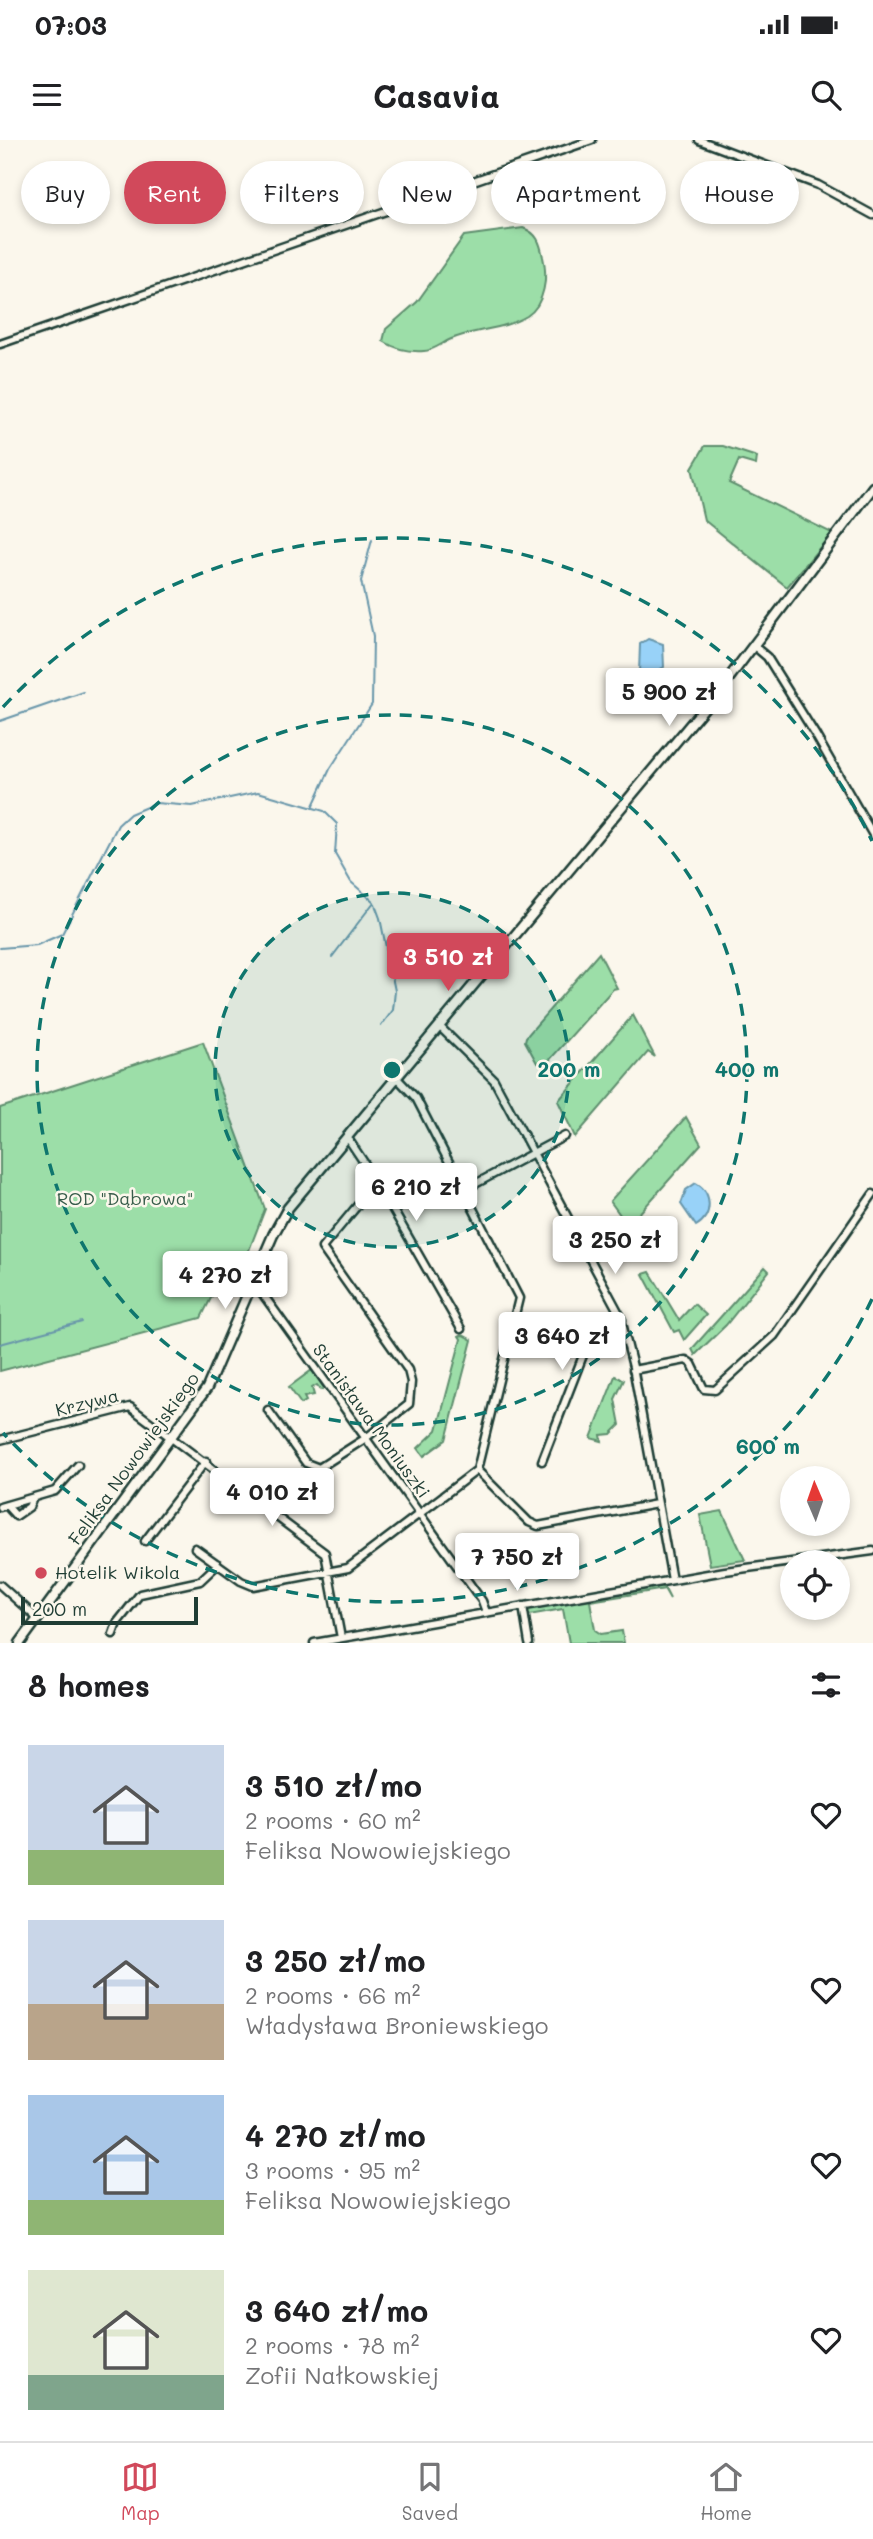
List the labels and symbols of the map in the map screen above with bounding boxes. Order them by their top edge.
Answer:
pin: 5 900 zł [597,668,741,728]
pin: 3 510 zł [376,934,520,993]
text: 200 m [538,1055,600,1082]
text: 400 m [715,1055,779,1082]
centre of rings [380,1058,404,1082]
pin: 6 210 zł [344,1164,488,1223]
park label: ROD "Dąbrowa" [57,1186,193,1210]
pin: 3 250 zł [543,1216,687,1276]
pin: 4 270 zł [153,1252,297,1311]
pin: 3 640 zł [490,1312,634,1372]
street label: Stanisława Moniuszki [308,1338,436,1502]
street label: Feliksa Nowowiejskiego [62,1367,204,1550]
street label: Krzywa [53,1383,121,1421]
text: 600 m [736,1432,800,1459]
north arrow [780,1466,850,1536]
pin: 4 010 zł [200,1468,344,1528]
pin: 7 750 zł [445,1534,589,1593]
place label: Hotelik Wikola [55,1560,180,1584]
marker: Hotelik Wikola [33,1565,49,1581]
scale bar [21,1594,198,1626]

